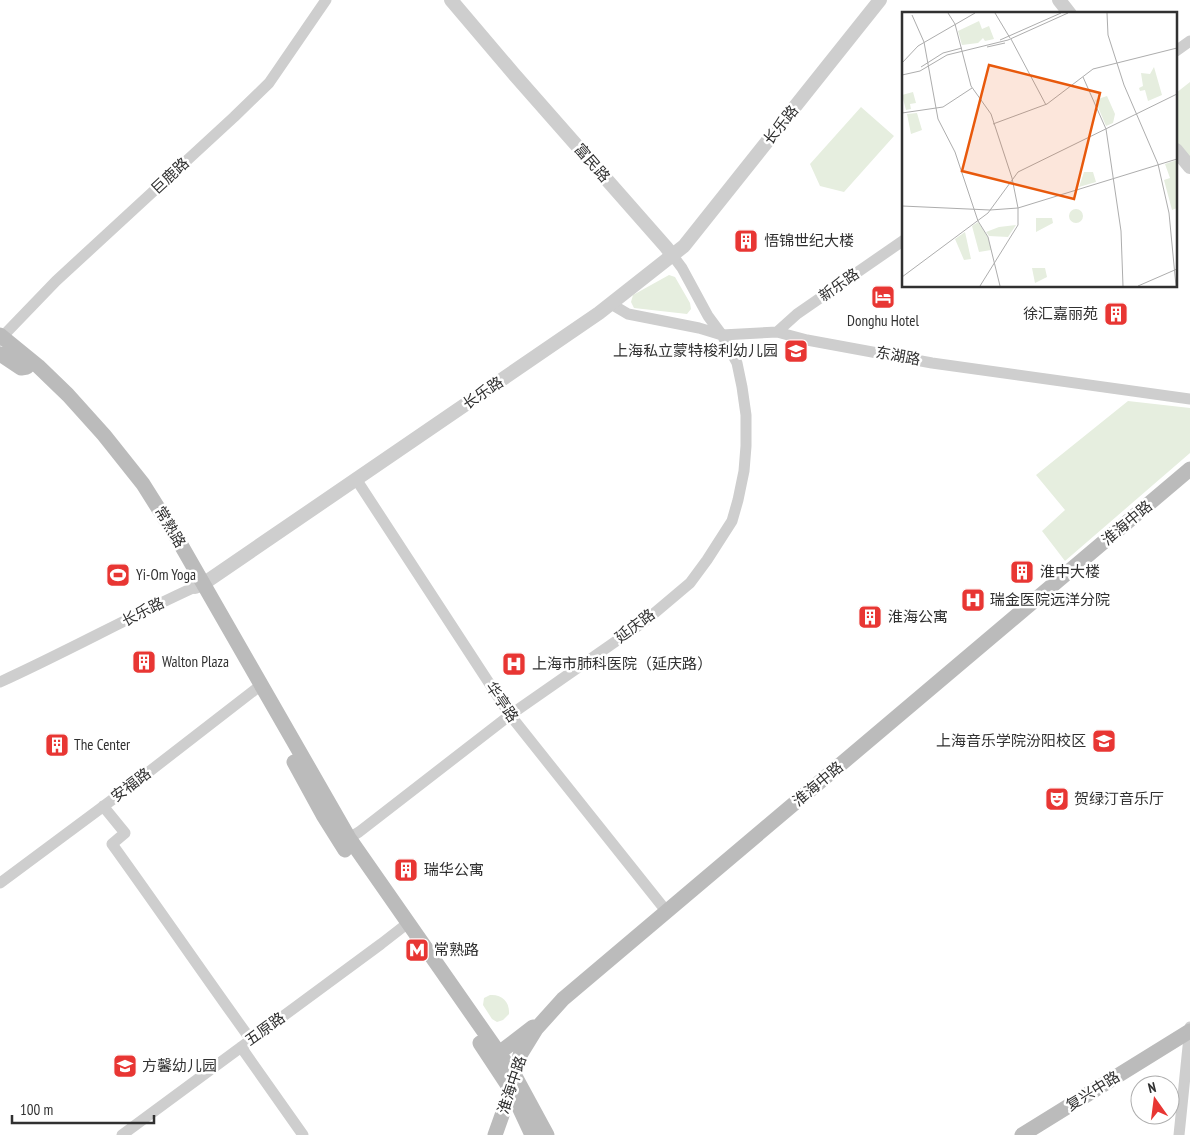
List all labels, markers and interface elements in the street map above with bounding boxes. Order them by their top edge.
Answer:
inset map [902,12,1178,288]
street label: 长乐路 [759,101,802,148]
street label: 富民路 [570,139,614,186]
street label: 巨鹿路 [147,153,193,198]
building icon: 悟锦世纪大楼 [733,228,759,254]
place label: 悟锦世纪大楼 [764,231,854,250]
street label: 新乐路 [815,264,863,305]
hotel icon: Donghu Hotel [870,284,896,310]
building icon: 徐汇嘉丽苑 [1103,301,1129,327]
place label: 徐汇嘉丽苑 [1023,304,1098,323]
place label: Donghu Hotel [847,311,919,330]
school or university icon: 上海私立蒙特梭利幼儿园 [783,338,809,364]
place label: 上海私立蒙特梭利幼儿园 [613,341,778,360]
street label: 东湖路 [874,342,922,369]
street label: 长乐路 [459,372,507,413]
street label: 淮海中路 [1098,496,1156,549]
street label: 常熟路 [151,503,190,551]
building icon: 淮中大楼 [1009,559,1035,585]
sports icon: Yi-Om Yoga [105,562,131,588]
place label: 淮中大楼 [1040,562,1100,581]
place label: Yi-Om Yoga [136,565,196,584]
hospital icon: 瑞金医院远洋分院 [960,587,986,613]
place label: 瑞金医院远洋分院 [990,590,1110,609]
street label: 长乐路 [118,593,167,630]
street label: 延庆路 [611,604,658,647]
building icon: 淮海公寓 [857,604,883,630]
place label: 淮海公寓 [888,607,948,626]
building icon: Walton Plaza [131,649,157,675]
hospital icon: 上海市肺科医院（延庆路） [501,651,527,677]
place label: Walton Plaza [162,652,229,671]
place label: 上海市肺科医院（延庆路） [532,654,712,673]
street label: 华亭路 [482,678,523,726]
school or university icon: 上海音乐学院汾阳校区 [1091,728,1117,754]
place label: 上海音乐学院汾阳校区 [936,731,1086,750]
building icon: The Center [44,732,70,758]
place label: The Center [74,735,131,754]
street label: 淮海中路 [789,757,847,810]
street label: 安福路 [107,763,154,806]
theatre icon: 贺绿汀音乐厅 [1044,786,1070,812]
place label: 贺绿汀音乐厅 [1074,789,1164,808]
building icon: 瑞华公寓 [393,857,419,883]
place label: 瑞华公寓 [424,860,484,879]
metro station icon: 常熟路 [404,937,430,963]
place label: 常熟路 [434,940,479,959]
street label: 五原路 [241,1008,288,1050]
school or university icon: 方馨幼儿园 [112,1053,138,1079]
street label: 淮海中路 [493,1053,530,1116]
place label: 方馨幼儿园 [142,1056,217,1075]
street label: 复兴中路 [1062,1067,1123,1115]
north arrow [1130,1075,1180,1125]
text: N [1146,1078,1158,1097]
scale bar [12,1092,155,1124]
text: 100 m [20,1100,53,1119]

